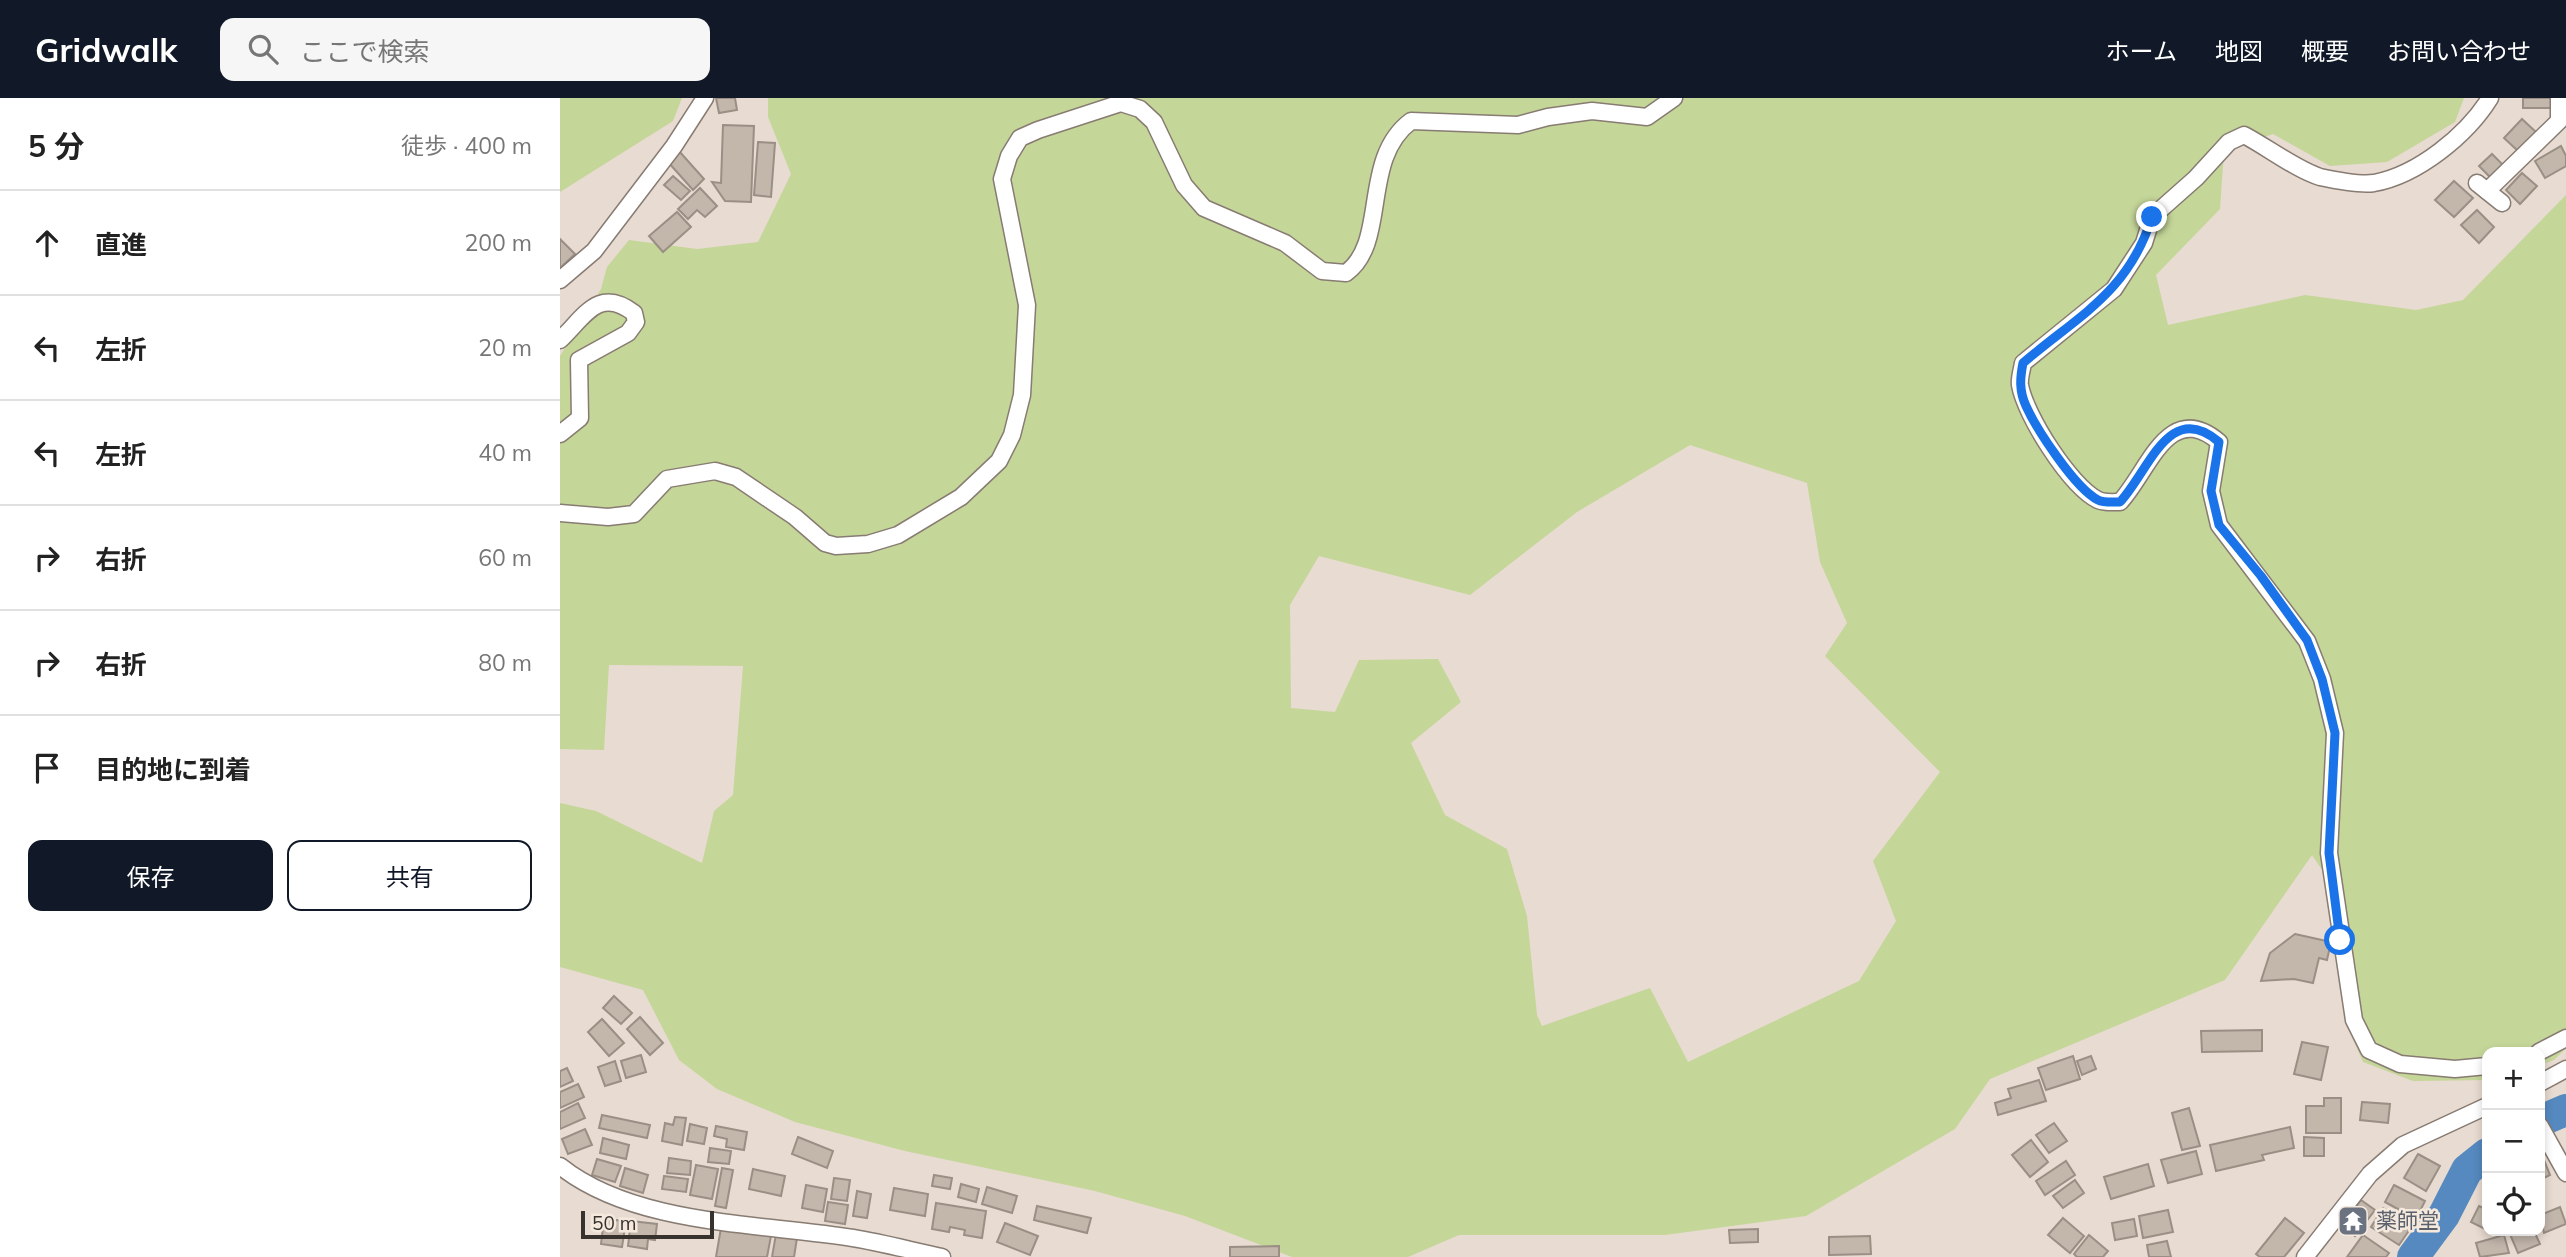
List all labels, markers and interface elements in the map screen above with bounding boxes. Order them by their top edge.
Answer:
search box [220,18,710,81]
text: Gridwalk [35,29,178,70]
icon: search [244,30,282,68]
text: ここで検索 [300,35,430,68]
text: ホーム [2106,36,2177,66]
text: 地図 [2215,36,2263,66]
text: 概要 [2301,36,2349,66]
text: お問い合わせ [2387,36,2531,66]
text: 5 分 [28,127,84,165]
text: 徒歩 · 400 m [401,131,532,160]
route end [2136,201,2167,232]
icon: ahead [28,224,66,262]
text: 直進 [95,228,147,261]
text: 200 m [464,228,532,257]
icon: left [28,329,66,367]
text: 左折 [95,333,147,366]
text: 20 m [478,333,532,362]
icon: left [28,434,66,472]
text: 左折 [95,438,147,471]
text: 40 m [478,438,532,467]
icon: right [28,539,66,577]
text: 右折 [95,543,147,576]
text: 60 m [478,543,532,572]
icon: right [28,644,66,682]
text: 右折 [95,648,147,681]
text: 80 m [478,648,532,677]
icon: arrive [28,749,66,787]
text: 目的地に到着 [95,753,251,786]
button: 保存 [28,840,273,911]
button: 共有 [287,840,532,911]
route start [2324,924,2355,955]
map controls [2482,1047,2545,1236]
button: + [2482,1047,2545,1110]
button: − [2482,1110,2545,1173]
button: locate [2482,1173,2545,1236]
temple icon: 薬師堂 [2336,1204,2370,1238]
place label: 薬師堂 [2376,1207,2439,1233]
scale bar [581,1208,714,1240]
text: 50 m [592,1211,636,1235]

